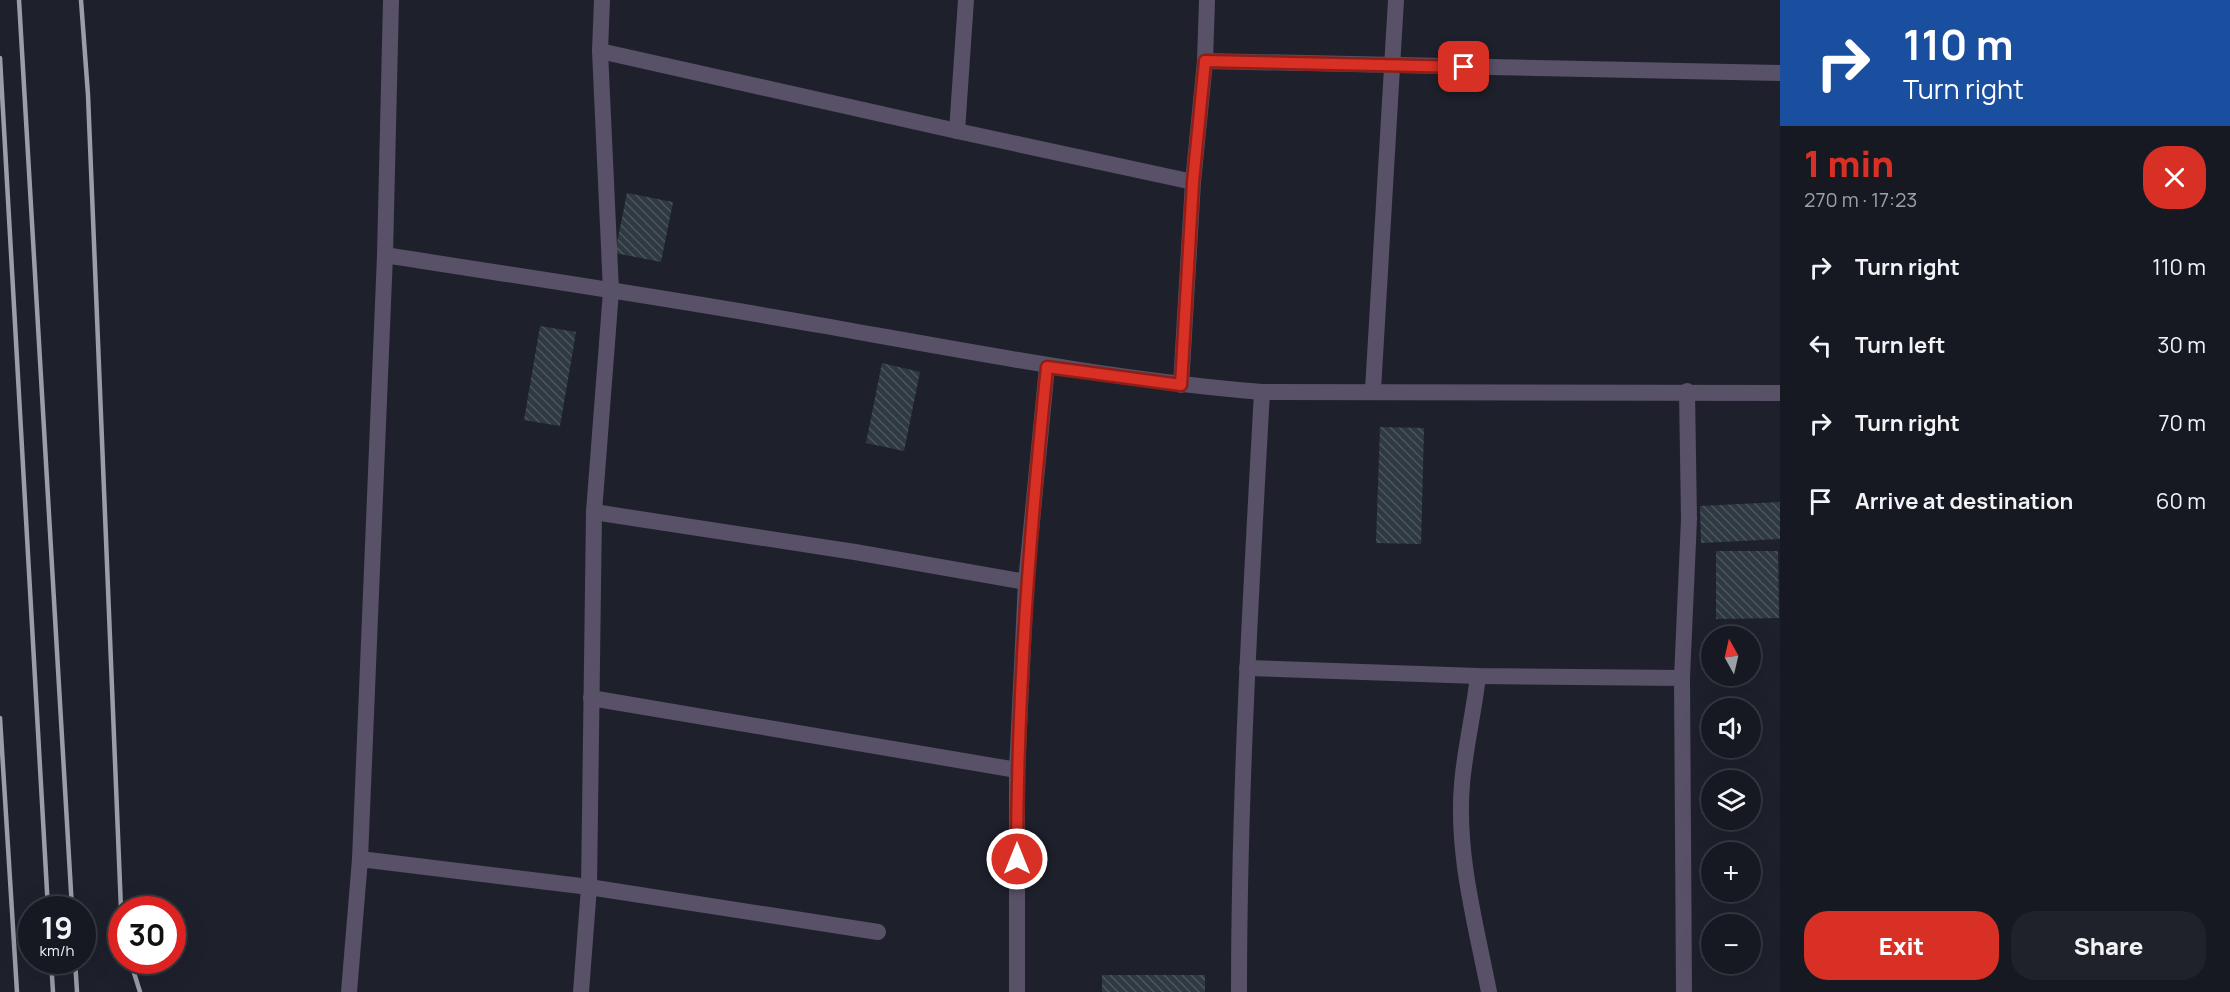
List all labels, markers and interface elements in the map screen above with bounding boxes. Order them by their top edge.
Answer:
text: 110 m [1903,15,2014,73]
icon: right [1804,24,1882,102]
pin [1438,41,1489,92]
icon: arrive [1447,50,1480,83]
text: Turn right [1903,70,2024,107]
text: 1 min [1804,139,1894,188]
button: close [2143,146,2206,209]
text: 270 m · 17:23 [1804,186,1917,213]
icon: right [1804,251,1837,284]
text: Turn right [1855,252,1960,282]
text: 110 m [2152,252,2206,282]
icon: left [1804,329,1837,362]
text: Turn left [1855,330,1945,360]
text: 30 m [2157,330,2206,360]
icon: right [1804,407,1837,440]
text: Turn right [1855,408,1960,438]
text: 70 m [2158,408,2206,438]
icon: arrive [1804,485,1837,518]
text: Arrive at destination [1855,486,2073,516]
text: 60 m [2156,486,2206,516]
north arrow [1701,626,1761,686]
map controls [1701,626,1761,974]
button: sound [1701,698,1761,758]
button: layers [1701,770,1761,830]
position arrow [985,827,1049,891]
button: + [1701,842,1761,902]
speed limit sign: 30 [108,896,186,974]
text: 19 [41,907,73,948]
button: Exit [1804,911,1999,980]
button: Share [2011,911,2206,980]
button: − [1701,914,1761,974]
text: km/h [40,940,74,961]

